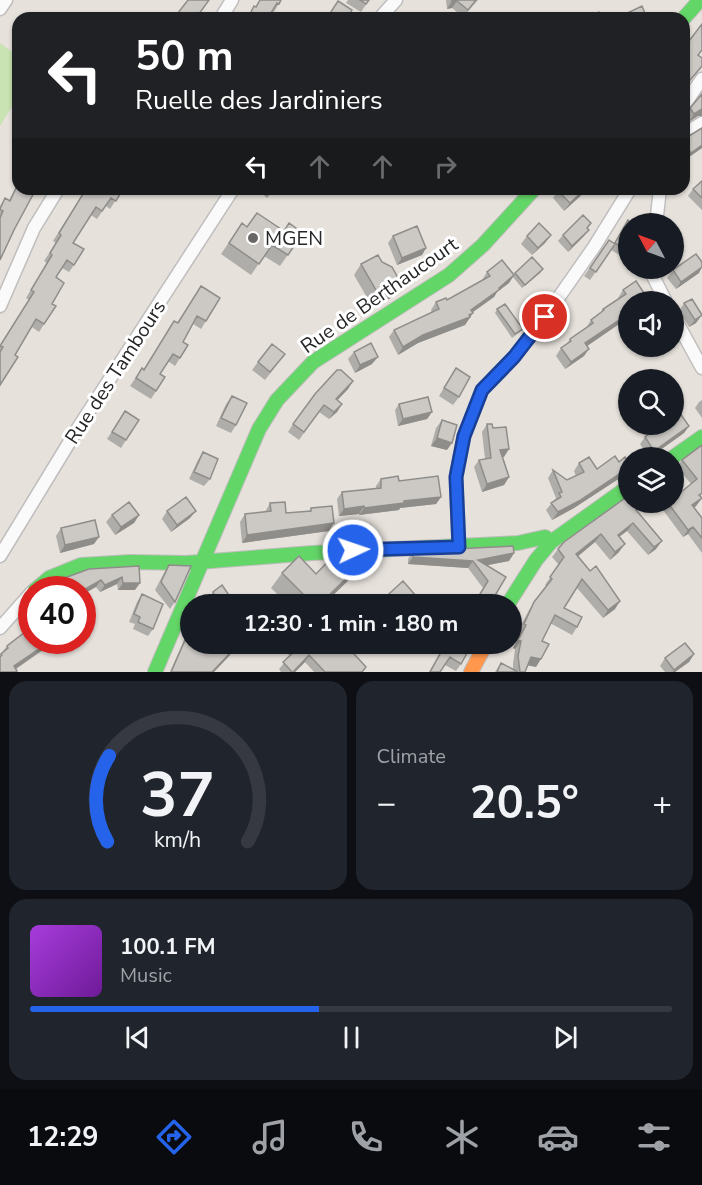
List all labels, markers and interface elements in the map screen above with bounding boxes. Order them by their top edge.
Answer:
text: 50 m [135,28,234,85]
icon: left [36,36,114,114]
text: Ruelle des Jardiniers [135,82,383,119]
icon: left [240,150,273,183]
icon: ahead [303,150,336,183]
icon: ahead [366,150,399,183]
icon: right [429,150,462,183]
north arrow [618,213,684,279]
map controls [618,213,684,513]
place label: MGEN [265,225,323,252]
street label: Rue de Berthaucourt [295,230,464,360]
marker: MGEN [246,231,260,245]
pin [519,291,570,342]
button: sound [618,291,684,357]
street label: Rue des Tambours [59,295,172,449]
icon: arrive [528,300,561,333]
button: search [618,369,684,435]
button: layers [618,447,684,513]
position arrow [321,518,385,582]
speed limit sign: 40 [18,576,96,654]
text: 12:30 · 1 min · 180 m [244,609,458,639]
text: Climate [377,743,446,770]
text: 37 [140,753,215,838]
text: 20.5° [470,773,579,834]
text: − [377,781,396,826]
text: + [652,781,672,826]
text: km/h [154,826,201,856]
text: 100.1 FM [120,932,216,962]
text: Music [120,962,172,989]
icon: previous [121,1021,154,1054]
icon: pause [335,1021,368,1054]
icon: next [549,1021,582,1054]
icon: directions [153,1116,195,1158]
icon: music [249,1116,291,1158]
icon: phone [345,1116,387,1158]
icon: climate [441,1116,483,1158]
icon: car [537,1116,579,1158]
icon: filters [633,1116,675,1158]
text: 12:29 [27,1119,99,1156]

